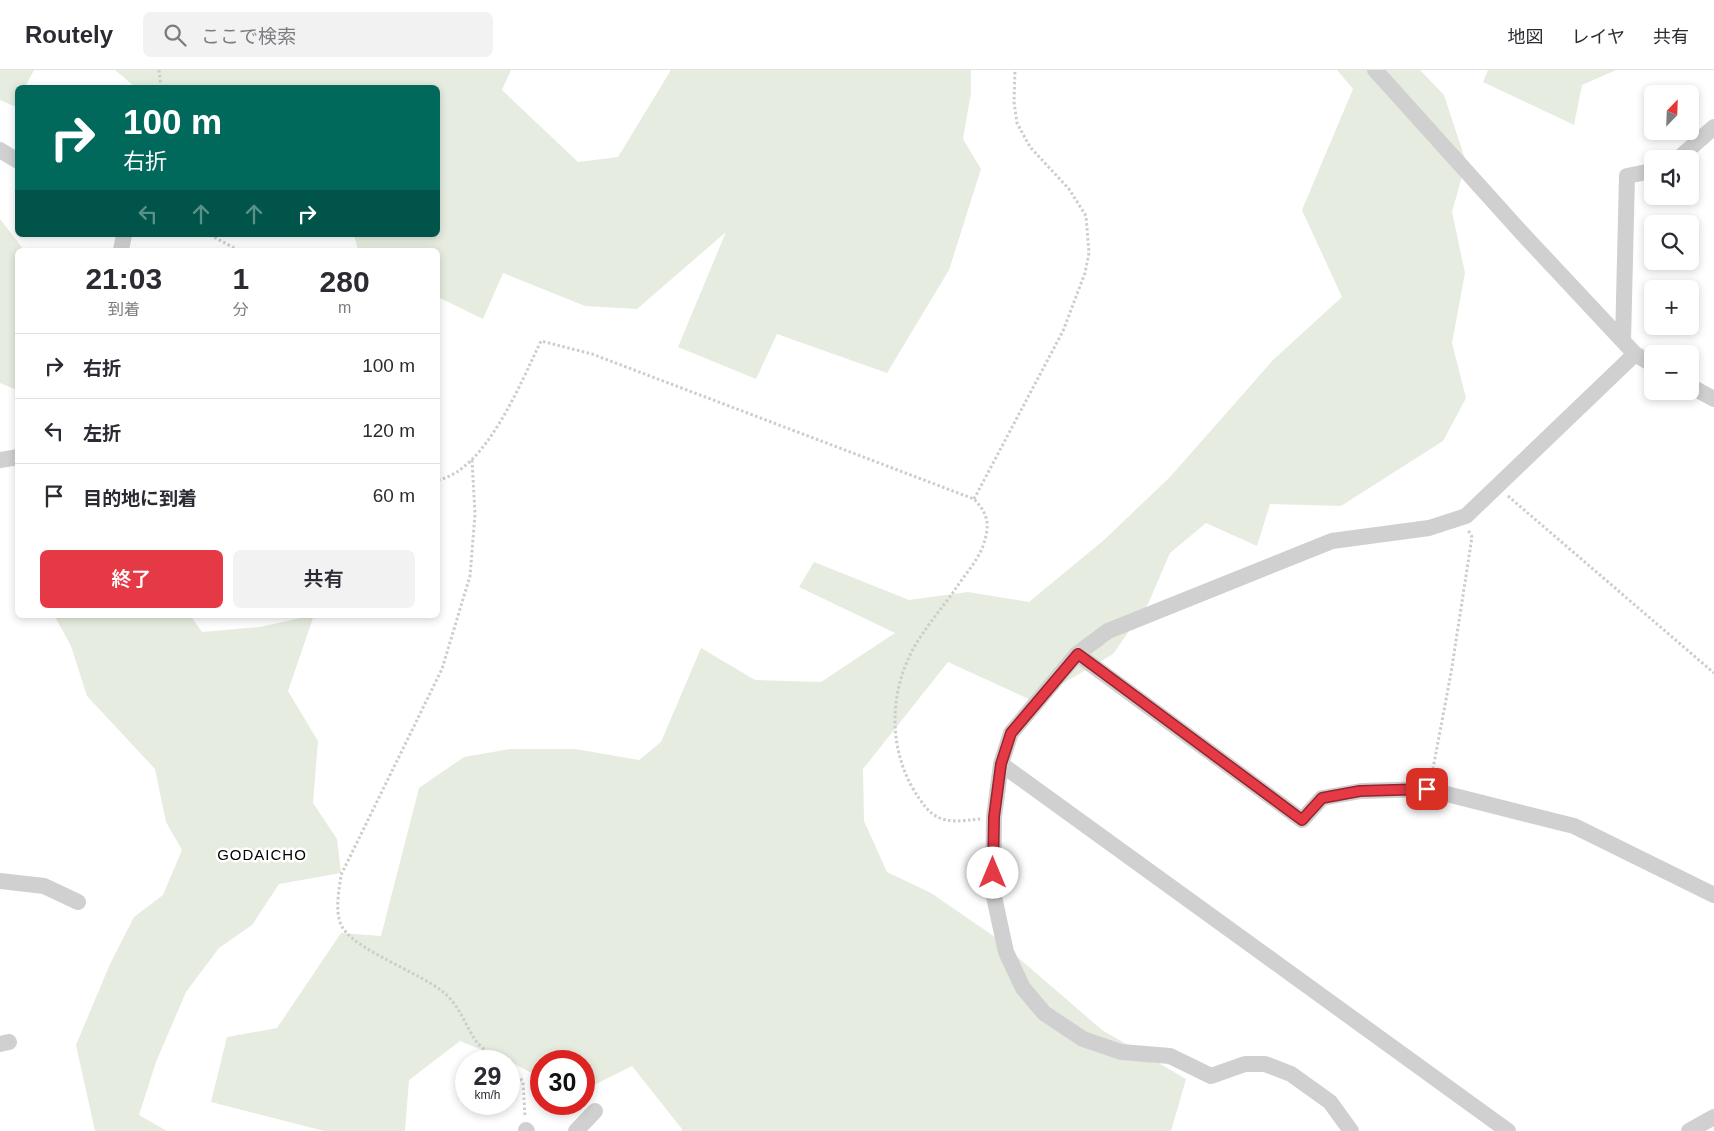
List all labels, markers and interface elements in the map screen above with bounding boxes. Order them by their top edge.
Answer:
search box [143,12,493,57]
text: Routely [25,21,113,48]
icon: search [161,21,189,49]
text: ここで検索 [201,26,296,47]
text: 地図 [1508,27,1544,47]
text: レイヤ [1572,27,1625,47]
text: 共有 [1653,27,1689,47]
north arrow [1644,85,1699,140]
map controls [1644,85,1699,400]
text: 100 m [123,102,222,141]
icon: right [40,105,105,170]
text: 右折 [123,149,167,174]
button: sound [1644,150,1699,205]
icon: left [134,200,162,228]
icon: ahead [187,200,215,228]
icon: ahead [240,200,268,228]
icon: right [293,200,321,228]
button: search [1644,215,1699,270]
text: 21:03 [85,262,162,295]
text: 1 [232,262,249,295]
text: 280 [320,265,370,298]
button: + [1644,280,1699,335]
text: m [338,299,351,316]
text: 到着 [108,301,140,318]
text: 分 [233,301,249,318]
button: − [1644,345,1699,400]
icon: right [40,352,68,380]
text: 100 m [362,355,415,376]
text: 右折 [83,358,121,379]
icon: left [40,417,68,445]
text: 120 m [362,420,415,441]
text: 左折 [83,423,121,444]
icon: arrive [40,482,68,510]
text: 60 m [373,485,415,506]
text: 目的地に到着 [83,488,197,509]
button: 終了 [40,550,223,608]
button: 共有 [233,550,415,608]
pin [1406,768,1448,810]
icon: arrive [1413,775,1441,803]
district label: GODAICHO [217,846,307,863]
position arrow [966,846,1018,898]
speed limit sign: 30 [530,1050,595,1115]
text: 29 [474,1062,501,1090]
text: km/h [474,1088,501,1102]

